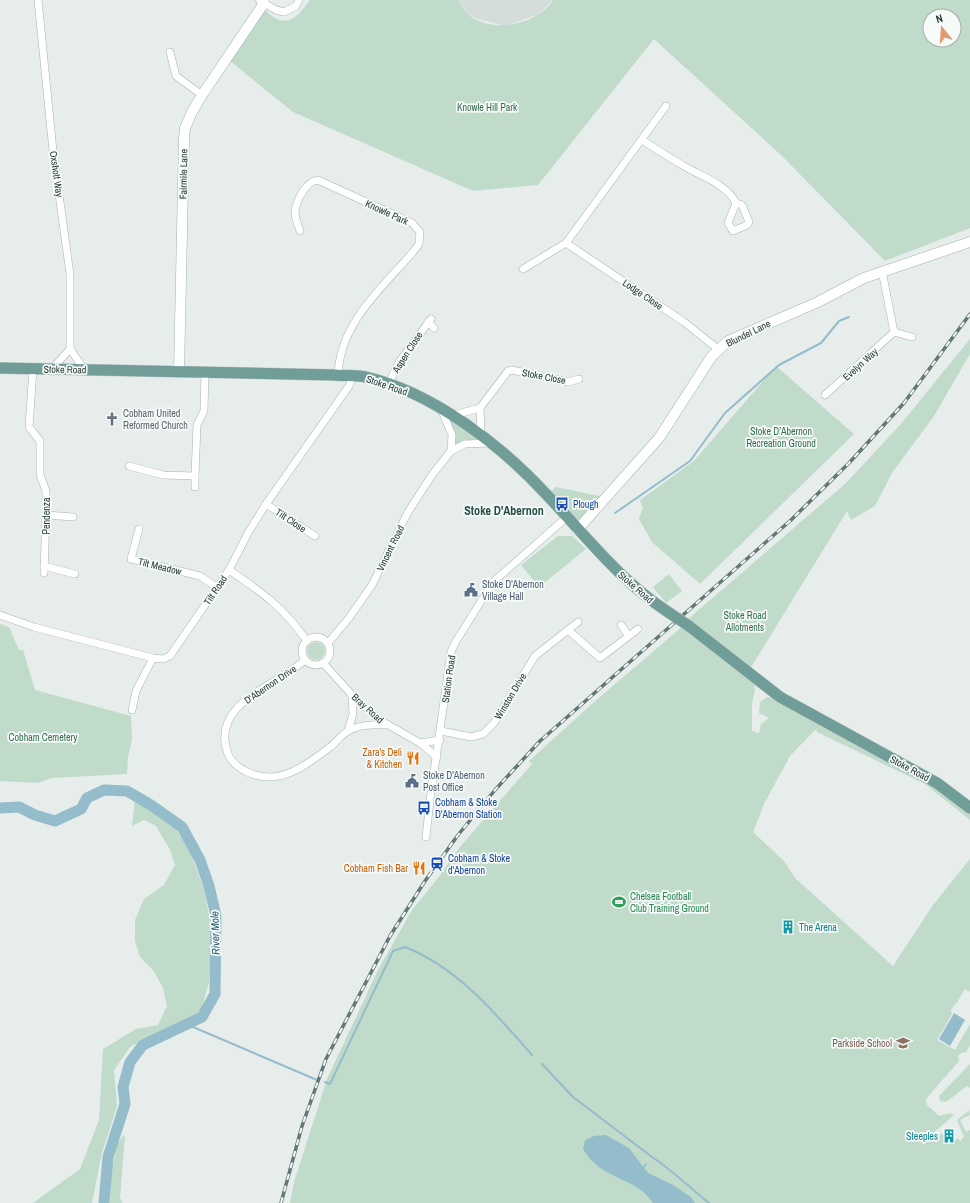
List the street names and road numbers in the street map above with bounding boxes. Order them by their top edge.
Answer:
street label: Fairmile Lane [177,148,190,199]
street label: Oxshott Way [47,150,66,199]
street label: Knowle Park [363,197,411,228]
street label: Lodge Close [620,276,666,313]
street label: Blundel Lane [724,317,773,350]
street label: Aspen Close [389,329,426,376]
street label: Evelyn Way [840,345,881,384]
street label: Stoke Road [43,363,87,376]
street label: Stoke Close [521,366,567,387]
street label: Stoke Road [364,372,409,399]
street label: Pendenza [40,497,53,534]
street label: Tilt Close [273,505,309,536]
street label: Vincent Road [374,523,407,573]
street label: Tilt Meadow [137,555,183,578]
street label: Stoke Road [615,568,656,606]
street label: Tilt Road [201,573,230,608]
street label: Station Road [439,654,458,704]
street label: D'Abernon Drive [242,662,299,707]
street label: Winston Drive [491,670,530,722]
street label: Bray Road [349,691,386,726]
street label: Stoke Road [888,753,932,784]

